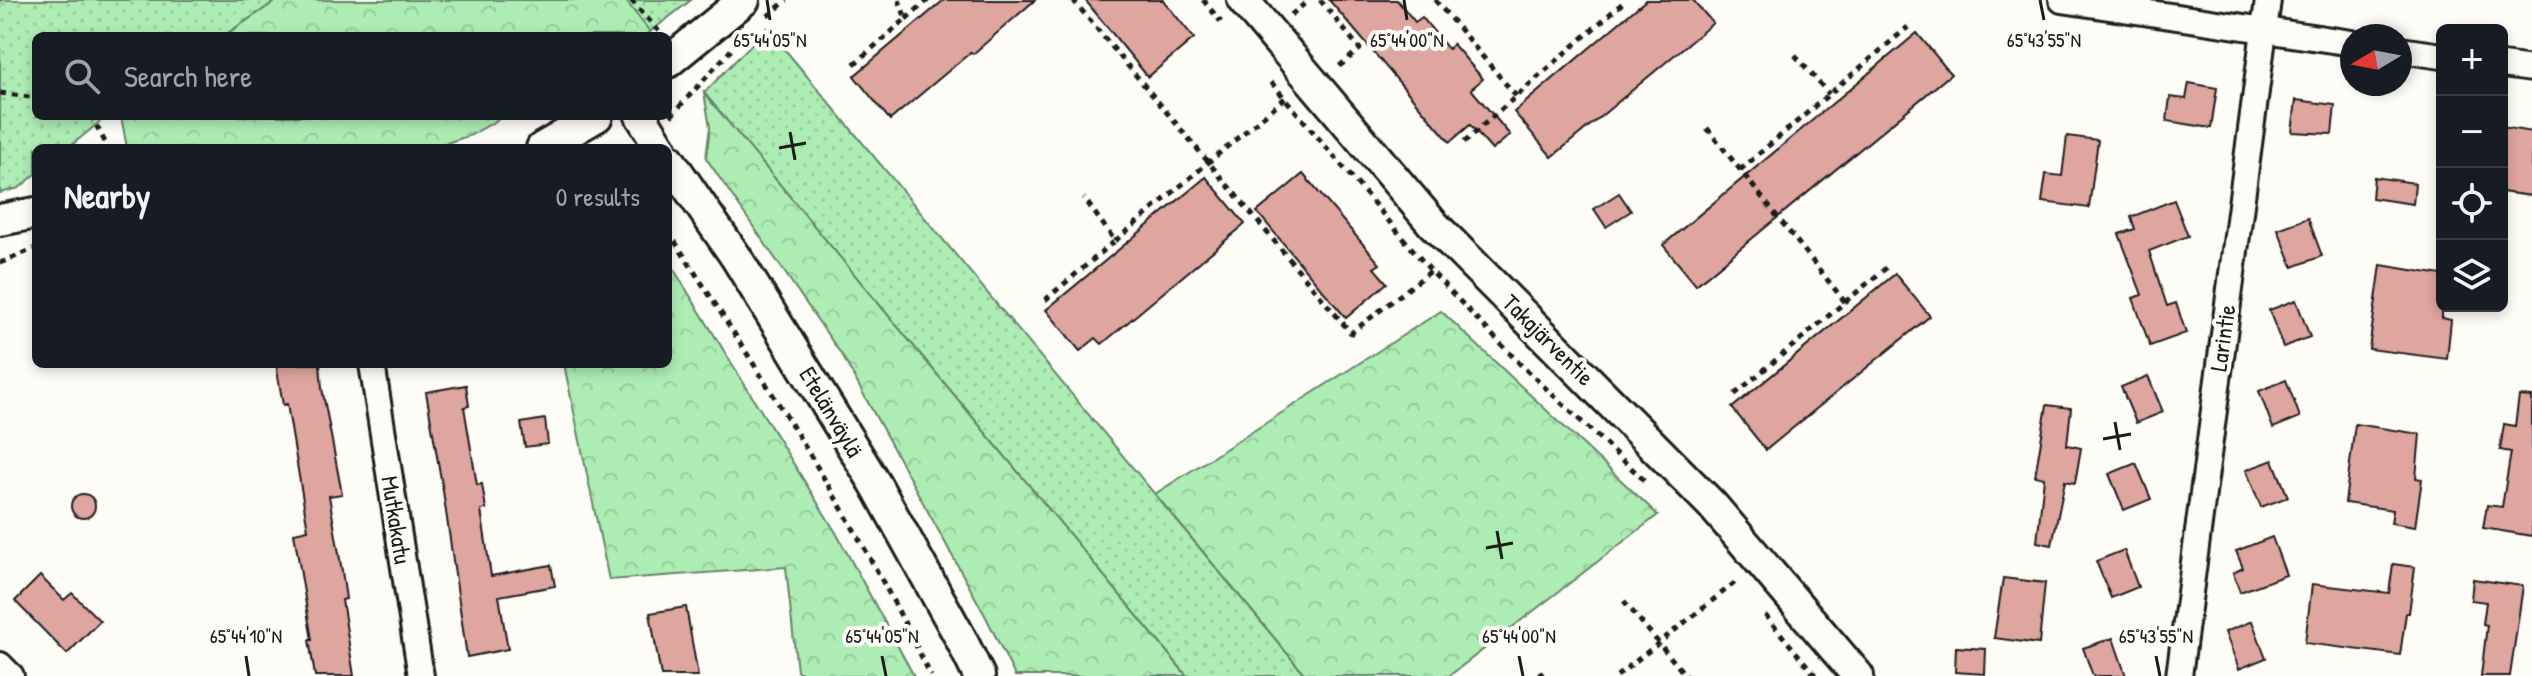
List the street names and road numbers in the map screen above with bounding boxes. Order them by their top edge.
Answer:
street label: Takajärventie [1496,286,1602,392]
street label: Larintie [2202,302,2243,373]
street label: Etelänväylä [792,360,871,463]
street label: Mutkakatu [374,474,420,567]

